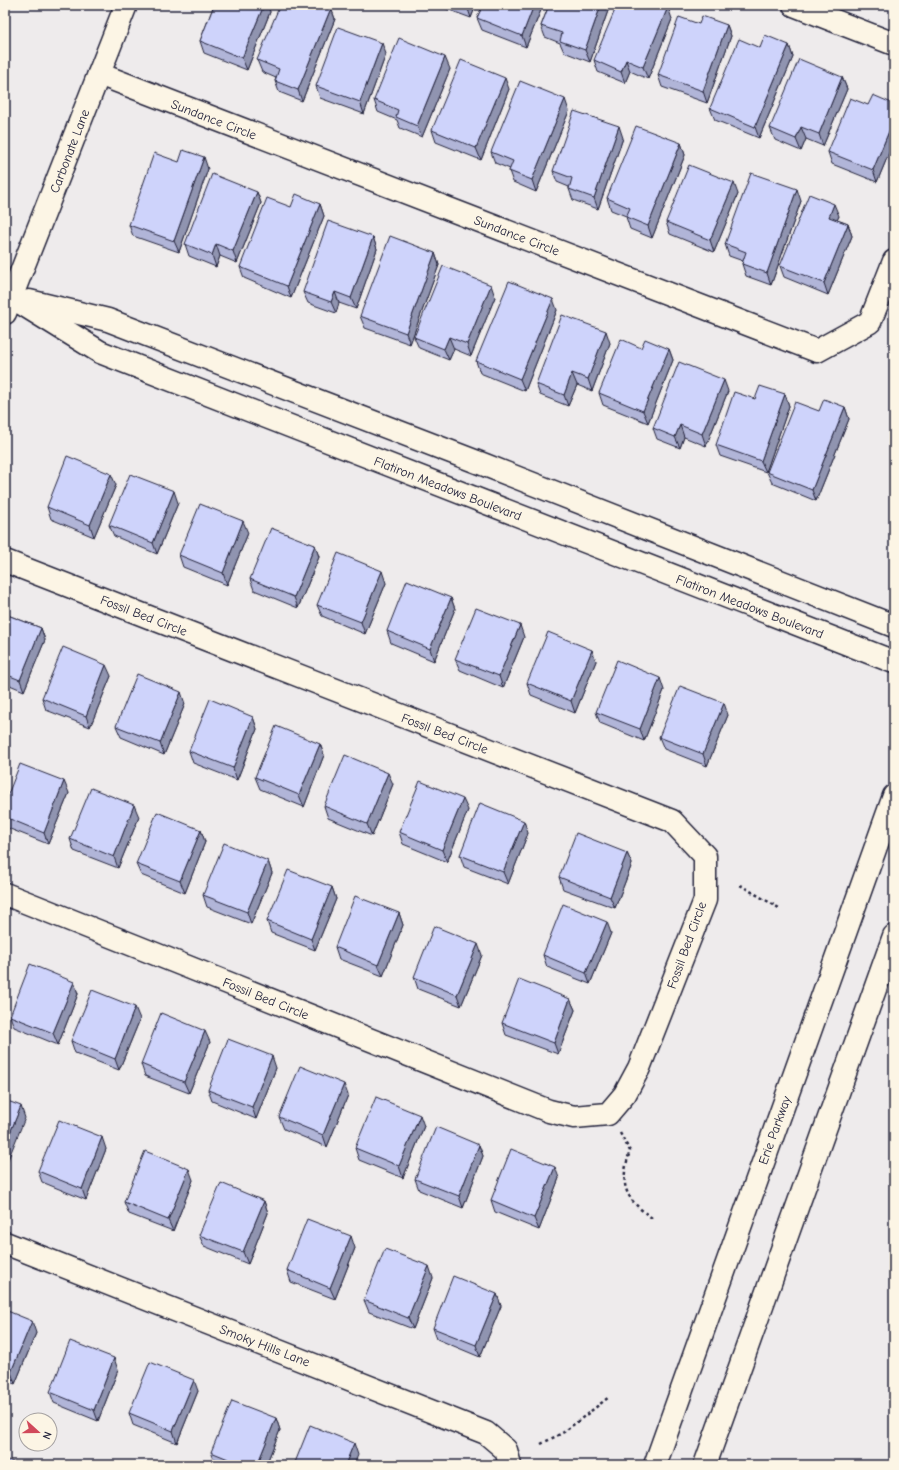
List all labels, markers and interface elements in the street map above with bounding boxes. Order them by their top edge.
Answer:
street label: Sundance Circle [169,96,259,143]
street label: Carbonate Lane [47,107,92,195]
street label: Sundance Circle [472,212,562,259]
street label: Flatiron Meadows Boulevard [372,453,524,524]
street label: Flatiron Meadows Boulevard [674,571,826,642]
street label: Fossil Bed Circle [98,592,190,639]
street label: Fossil Bed Circle [399,710,491,757]
street label: Fossil Bed Circle [664,899,709,991]
street label: Fossil Bed Circle [221,974,312,1023]
street label: Erie Parkway [755,1094,794,1166]
street label: Smoky Hills Lane [217,1321,313,1370]
north arrow [18,1412,58,1452]
text: N [40,1430,54,1441]

